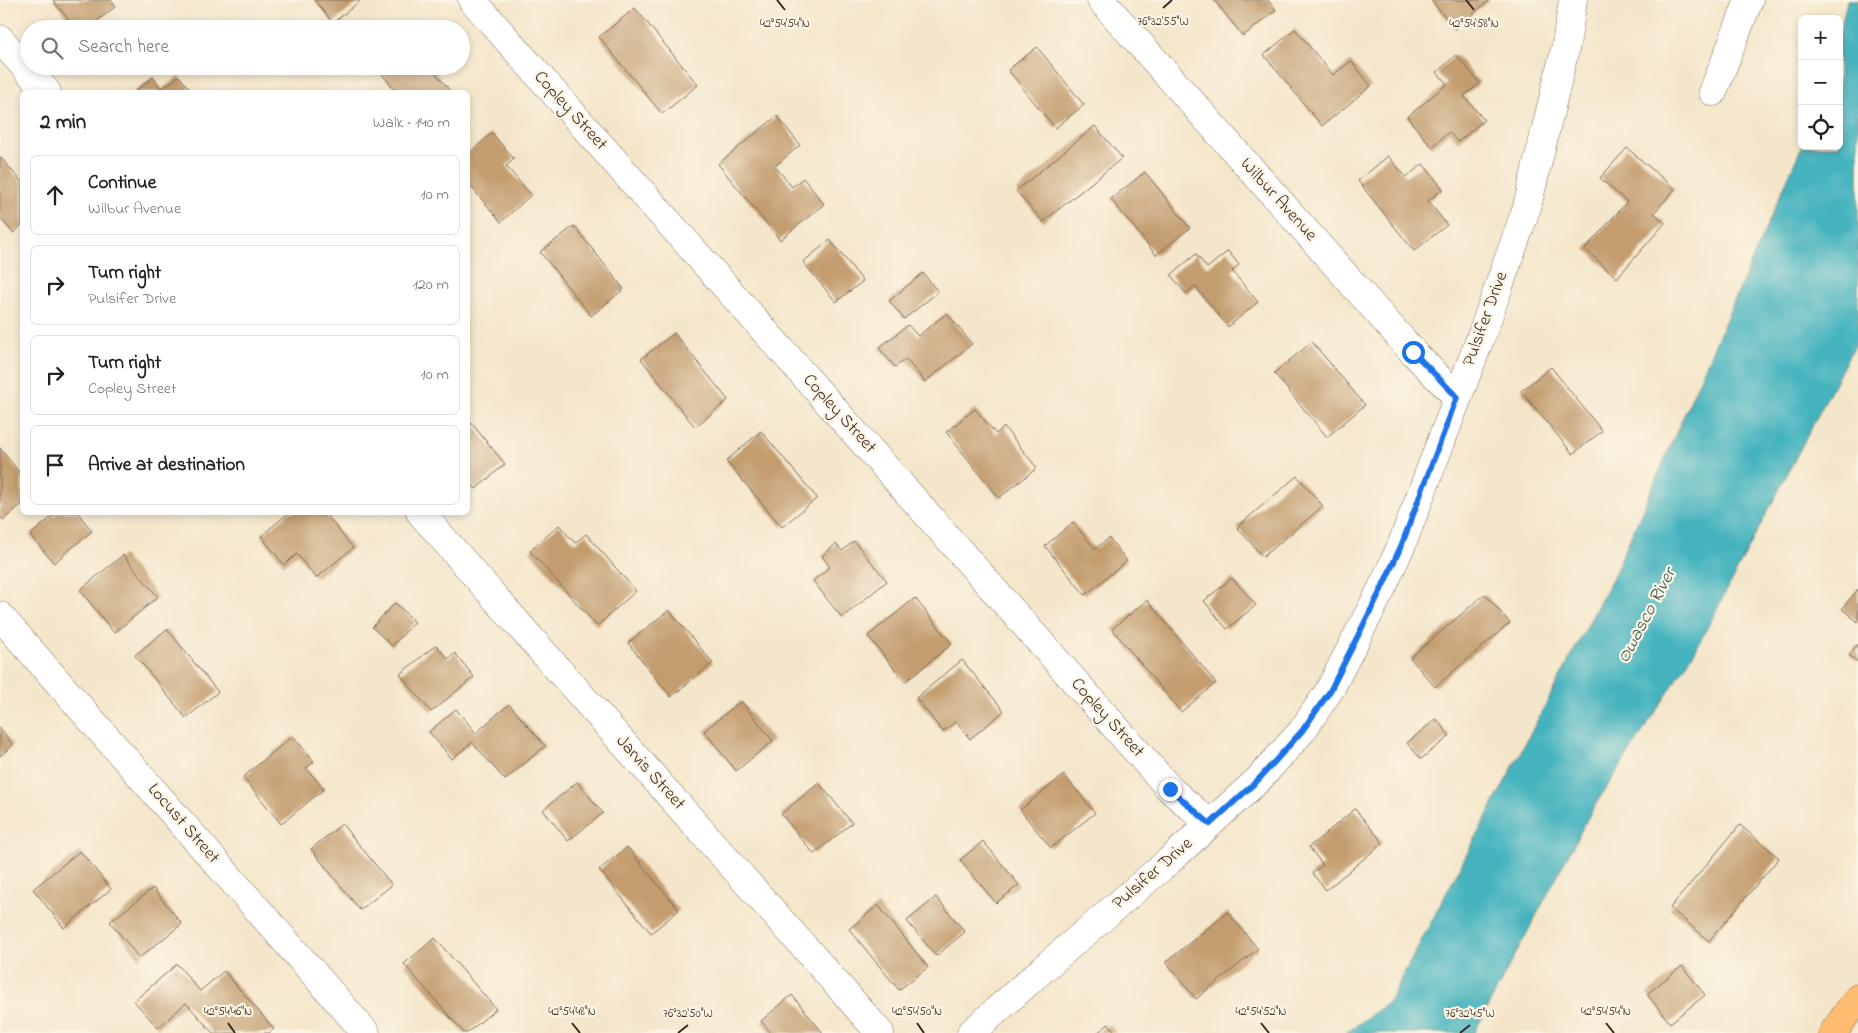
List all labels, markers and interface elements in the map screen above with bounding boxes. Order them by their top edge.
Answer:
text: 76°32'55"W [1137,13,1189,31]
text: 42°54'54"N [760,15,810,33]
text: 42°54'58"N [1449,15,1499,33]
map controls [1798,15,1843,150]
button: + [1798,15,1843,60]
search box [20,20,470,75]
icon: search [38,34,66,62]
text: Search here [78,34,169,61]
button: − [1798,60,1843,105]
street label: Copley Street [527,65,613,157]
button: locate [1798,105,1843,150]
text: 2 min [40,108,86,138]
text: Walk · 140 m [373,111,450,135]
street label: Wilbur Avenue [1233,152,1323,248]
text: Continue [88,170,156,197]
icon: ahead [41,181,69,209]
text: 10 m [421,183,449,207]
text: Wilbur Avenue [88,197,181,221]
text: Turn right [88,260,161,287]
street label: Pulsifer Drive [1457,267,1515,370]
icon: right [41,271,69,299]
text: 120 m [413,273,449,297]
text: Pulsifer Drive [88,287,176,311]
route start [1402,341,1425,364]
text: Turn right [88,350,161,377]
icon: right [41,361,69,389]
text: 10 m [421,363,449,387]
street label: Copley Street [796,368,882,460]
text: Copley Street [88,377,176,401]
icon: arrive [41,451,69,479]
text: Arrive at destination [88,452,245,479]
water label: Owasco River [1611,562,1684,668]
street label: Copley Street [1064,672,1150,764]
street label: Jarvis Street [609,730,691,816]
street label: Locust Street [141,778,225,870]
route end [1159,778,1182,801]
street label: Pulsifer Drive [1107,831,1200,916]
text: 42°54'46"N [204,1003,252,1021]
text: 42°54'48"N [548,1003,596,1021]
text: 42°54'50"N [892,1003,942,1021]
text: 42°54'52"N [1236,1003,1286,1021]
text: 42°54'54"N [1581,1003,1631,1021]
text: 76°32'50"W [663,1005,713,1023]
text: 76°32'45"W [1445,1005,1495,1023]

